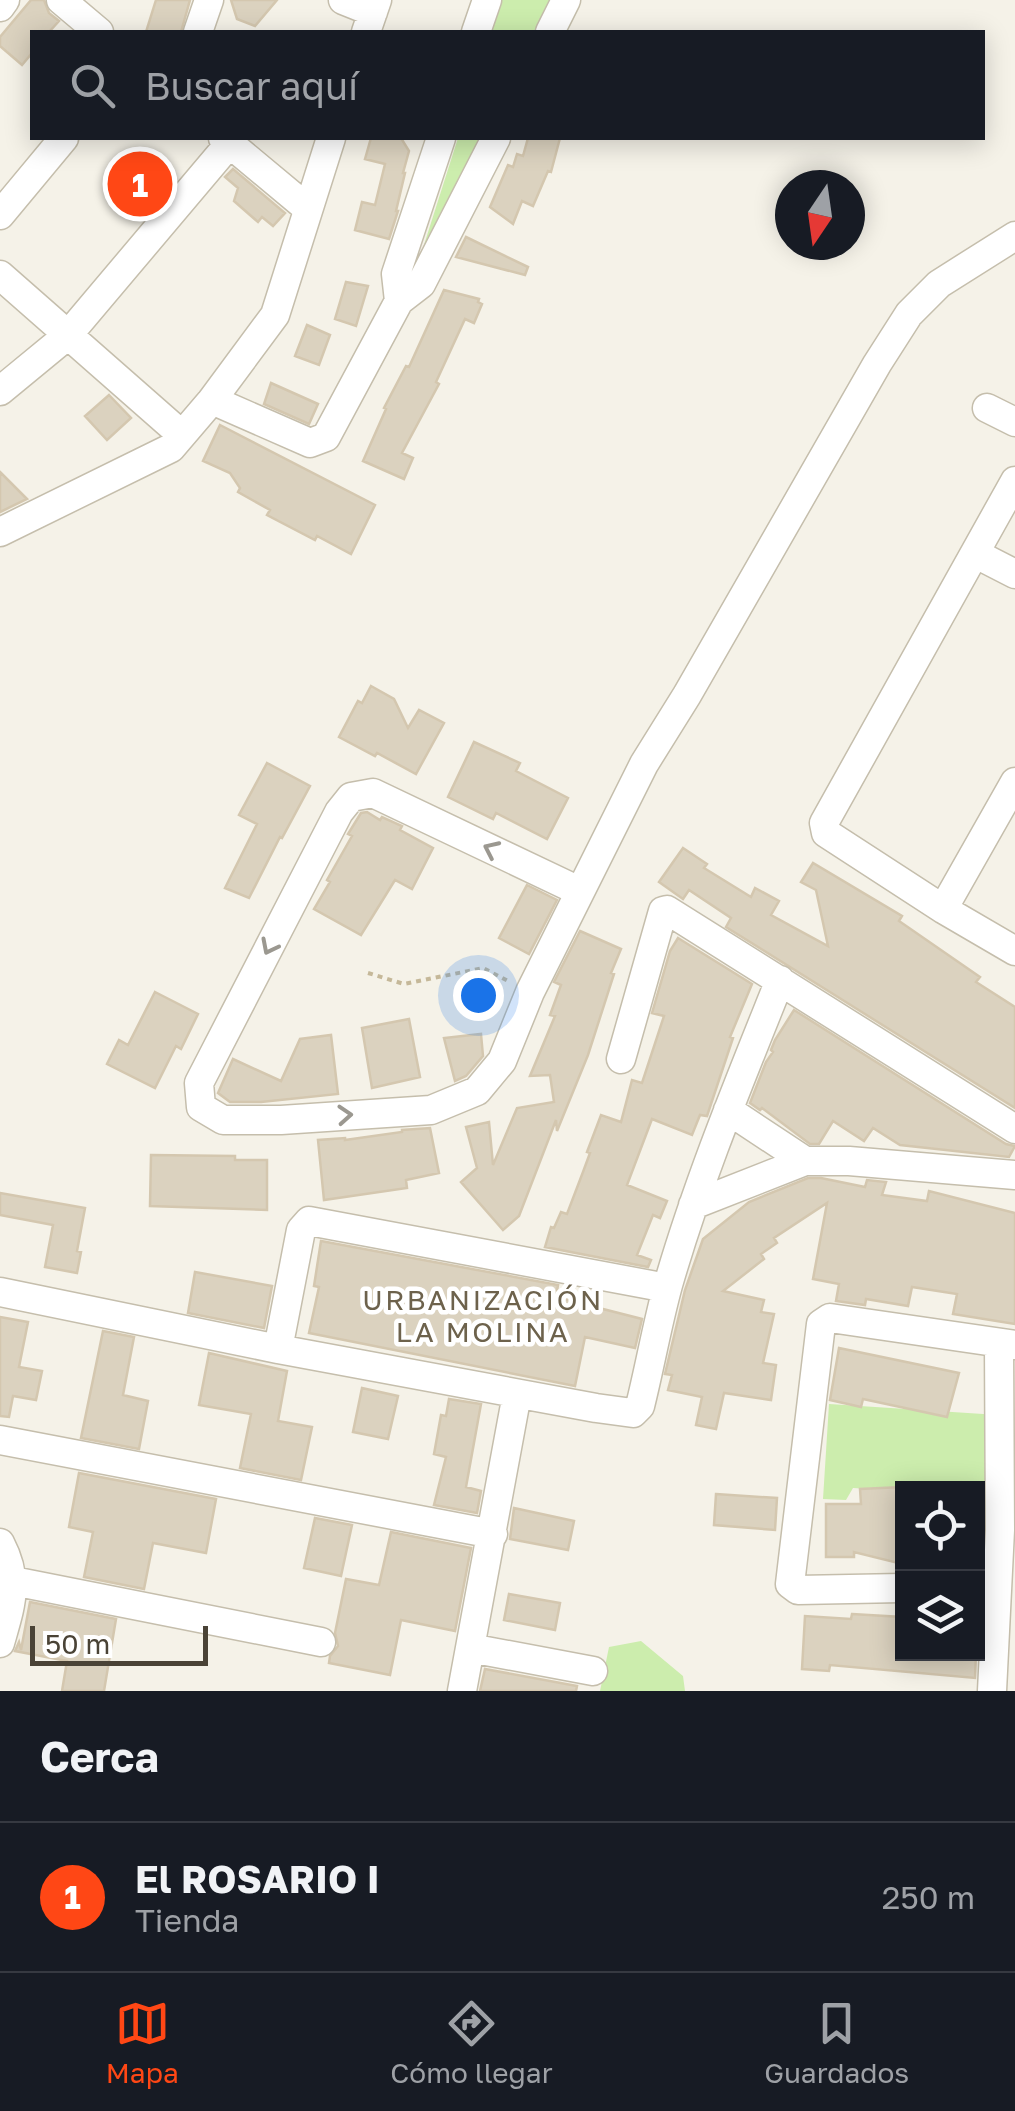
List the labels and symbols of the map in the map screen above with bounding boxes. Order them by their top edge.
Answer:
pin: 1 [108,146,172,222]
north arrow [775,170,865,260]
one-way arrow [484,842,502,862]
one-way arrow [262,937,281,955]
your location [453,970,504,1021]
one-way arrow [338,1105,354,1127]
district label: URBANIZACIÓN LA MOLINA [362,1283,604,1348]
scale bar [30,1621,208,1666]

